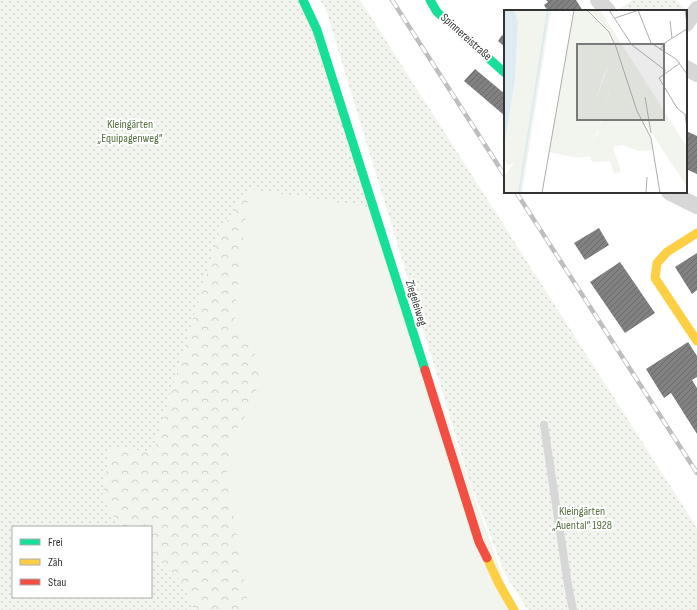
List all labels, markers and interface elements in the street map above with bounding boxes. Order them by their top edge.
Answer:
street label: Spinnereistraße [437,10,495,64]
inset map [504,10,687,193]
park label: Kleingärten „Equipagenweg“ [97,117,163,146]
street label: Ziegeleiweg [402,278,430,328]
park label: Kleingärten „Auental“ 1928 [552,504,612,533]
legend [12,526,152,598]
text: Frei [48,535,63,550]
text: Zäh [48,555,63,570]
text: Stau [48,575,66,590]

